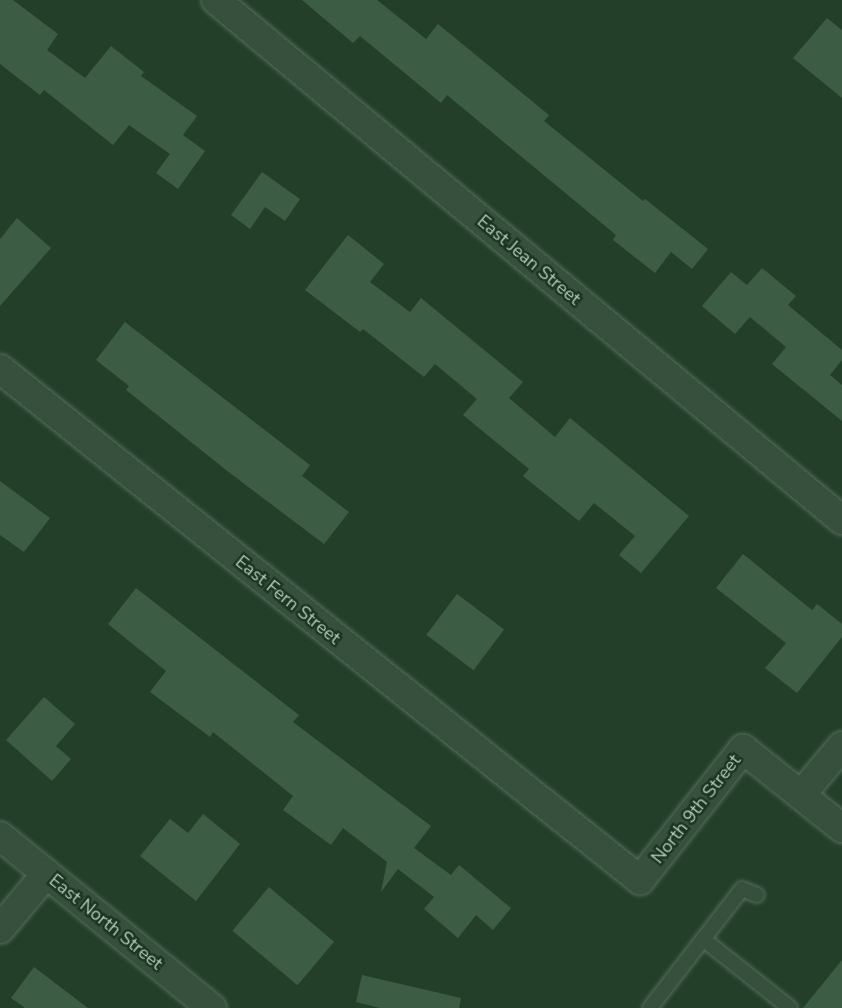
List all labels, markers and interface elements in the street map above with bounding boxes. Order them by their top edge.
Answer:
street label: East Jean Street [473,210,585,310]
street label: East Fern Street [231,551,345,649]
street label: North 9th Street [647,750,745,868]
street label: East North Street [45,870,167,974]

